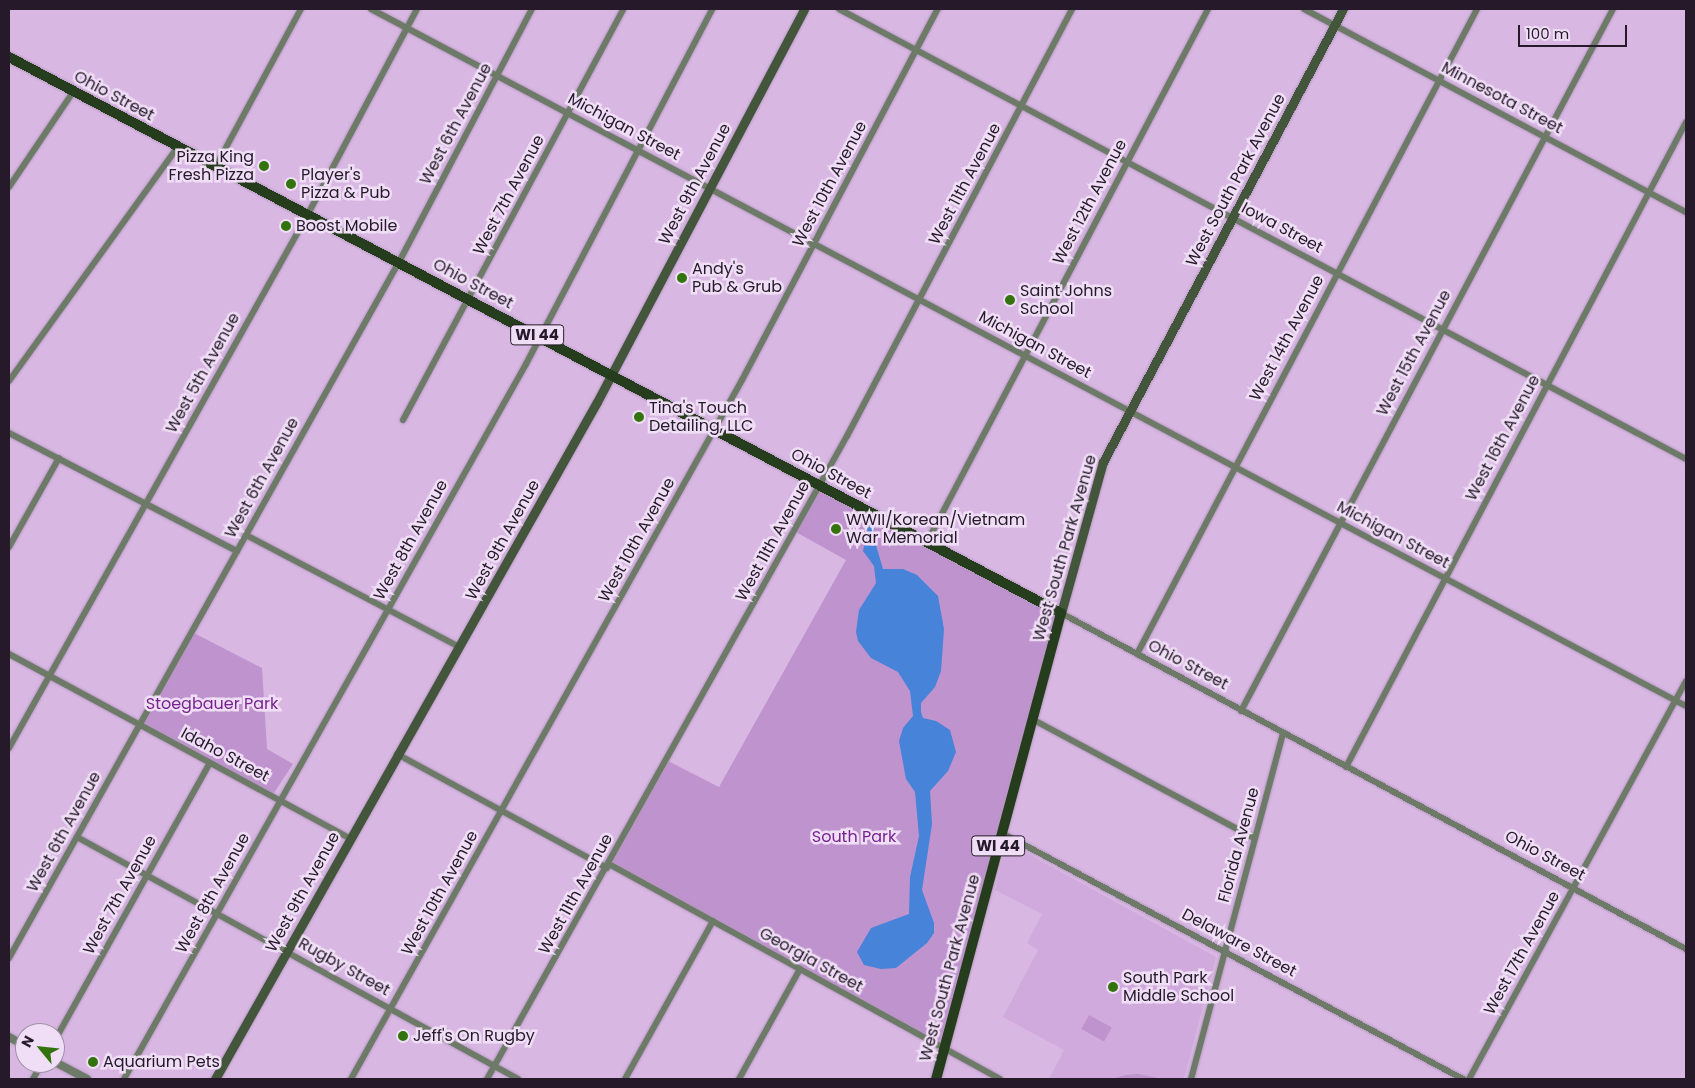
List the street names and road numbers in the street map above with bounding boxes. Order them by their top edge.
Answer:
street label: Minnesota Street [1438,58,1566,138]
street label: West 6th Avenue [416,60,496,188]
street label: Ohio Street [71,67,157,125]
street label: Michigan Street [564,89,684,165]
street label: West South Park Avenue [1182,90,1290,270]
street label: West 10th Avenue [789,118,871,250]
street label: West 9th Avenue [655,120,735,248]
street label: West 11th Avenue [925,120,1005,248]
street label: West 7th Avenue [469,132,549,258]
street label: West 12th Avenue [1049,136,1131,268]
street label: Iowa Street [1238,199,1326,257]
street label: Ohio Street [430,255,516,313]
street label: West 14th Avenue [1246,272,1328,404]
street label: West 15th Avenue [1373,287,1455,419]
street label: Michigan Street [975,307,1095,383]
street label: West 5th Avenue [162,310,244,436]
road number: WI 44 [510,322,564,348]
street label: West 16th Avenue [1462,372,1544,504]
street label: West 6th Avenue [221,415,303,541]
street label: Ohio Street [788,445,874,503]
street label: West South Park Avenue [1029,453,1101,643]
street label: West 10th Avenue [595,474,679,606]
street label: West 8th Avenue [370,477,452,603]
street label: West 9th Avenue [462,477,544,603]
street label: West 11th Avenue [732,477,814,605]
street label: Michigan Street [1333,497,1453,573]
street label: Ohio Street [1145,636,1231,694]
street label: Idaho Street [178,724,272,786]
street label: West 6th Avenue [23,769,105,895]
street label: Florida Avenue [1214,785,1264,905]
street label: West 10th Avenue [398,827,482,959]
street label: Ohio Street [1502,827,1588,885]
street label: West 9th Avenue [262,829,344,955]
street label: West 8th Avenue [172,830,254,956]
street label: West 11th Avenue [535,830,617,958]
street label: West 7th Avenue [79,832,161,958]
road number: WI 44 [970,834,1026,858]
street label: West South Park Avenue [916,872,984,1064]
street label: West 17th Avenue [1480,888,1564,1018]
street label: Delaware Street [1178,905,1300,981]
street label: Georgia Street [756,924,866,996]
street label: Rugby Street [295,934,393,1000]

